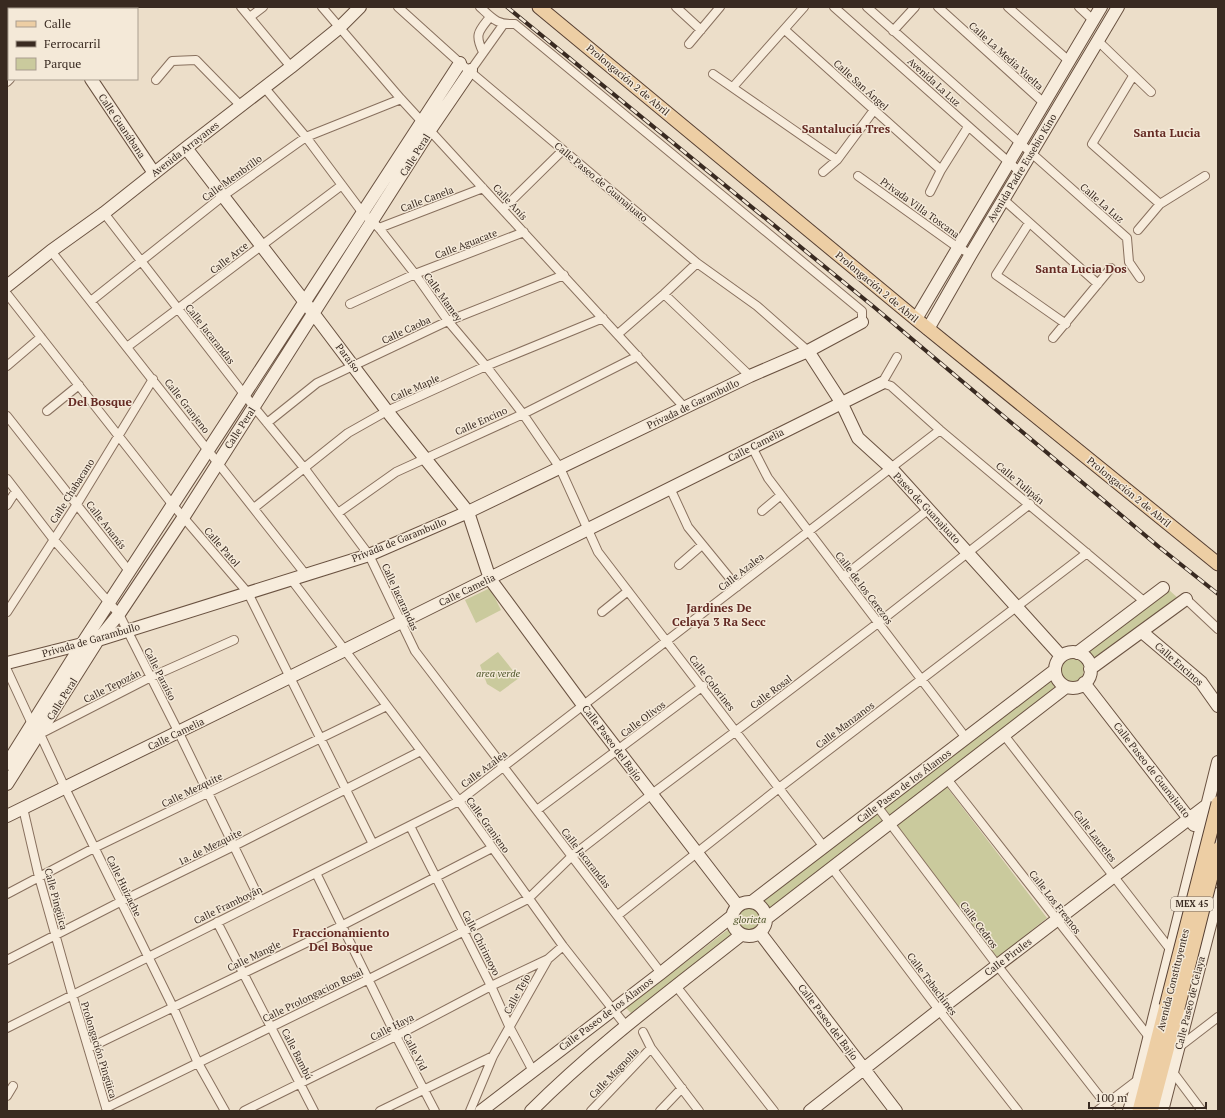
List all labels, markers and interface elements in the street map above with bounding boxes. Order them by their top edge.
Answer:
legend [8,8,138,80]
text: Calle [44,16,71,31]
street label: Calle La Media Vuelta [966,19,1046,93]
text: Ferrocarril [44,36,101,51]
street label: Prolongación 2 de Abril [584,41,672,119]
street label: Avenida La Luz [905,55,963,109]
text: Parque [44,56,81,71]
street label: Calle San Ángel [831,57,891,113]
street label: Calle Guanábana [96,91,148,161]
street label: Avenida Padre Eusebio Kino [984,111,1060,225]
street label: Avenida Arrayanes [148,118,222,180]
district label: Santalucia Tres [802,121,891,136]
district label: Santa Lucia [1134,125,1201,140]
street label: Calle Peral [397,131,433,179]
street label: Calle Paseo de Guanajuato [552,139,651,225]
street label: Calle Membrillo [199,152,265,204]
street label: Privada Villa Toscana [878,175,962,241]
street label: Calle La Luz [1077,180,1127,226]
street label: Calle Anís [490,181,530,223]
street label: Calle Canela [399,183,455,215]
street label: Calle Aguacate [433,226,499,262]
street label: Calle Arce [207,239,251,277]
street label: Prolongación 2 de Abril [833,248,921,326]
district label: Santa Lucia Dos [1035,261,1127,276]
street label: Calle Mamey [421,270,466,325]
street label: Calle Jacarandas [182,301,238,367]
street label: Calle Caoba [379,313,433,347]
street label: Paraíso [333,341,363,375]
street label: Calle Maple [388,371,442,405]
street label: Calle Granjeno [162,376,213,436]
street label: Privada de Garambullo [645,376,742,432]
district label: Del Bosque [68,394,132,409]
street label: Calle Encino [453,404,510,438]
street label: Calle Peral [222,405,258,451]
street label: Calle Camelia [726,425,786,465]
street label: Prolongación 2 de Abril [1084,454,1174,530]
street label: Calle Chabacano [47,456,97,526]
street label: Calle Tulipán [993,459,1047,507]
street label: Paseo de Guanajuato [891,470,964,547]
street label: Calle Ananás [83,498,129,552]
street label: Privada de Garambullo [350,515,449,565]
street label: Calle Patol [201,525,243,569]
street label: Calle de los Cerezos [832,549,896,627]
street label: Calle Azalea [715,550,767,594]
street label: Calle Jacarandas [379,561,421,633]
street label: Calle Camelia [437,571,497,609]
district label: Jardines De Celaya 3 Ra Secc [672,600,766,629]
street label: Privada de Garambullo [41,620,142,660]
street label: Calle Encinos [1152,639,1206,689]
street label: Calle Paraíso [141,645,179,703]
street label: Calle Colorines [686,652,738,714]
street label: Calle Tepozán [81,666,143,706]
park label: area verde [476,667,521,680]
street label: Calle Rosal [747,672,795,712]
street label: Calle Peral [44,675,80,723]
street label: Calle Olivos [618,698,668,740]
street label: Calle Manzanos [813,699,877,751]
street label: Calle Paseo del Bajío [579,702,645,784]
street label: Calle Camelia [146,715,206,753]
street label: Calle Paseo de Guanajuato [1111,720,1194,821]
street label: Calle Paseo de los Álamos [854,746,954,826]
street label: Calle Azalea [458,747,510,791]
street label: Calle Mezquite [159,770,225,810]
street label: Calle Granjeno [463,794,513,856]
street label: Calle Laureles [1071,807,1119,865]
street label: Calle Jacarandas [558,825,614,891]
street label: 1a. de Mezquite [176,826,244,868]
street label: Calle Huizache [104,853,144,919]
street label: Calle Pingüica [41,867,71,931]
street label: Calle Los Fresnos [1026,868,1084,936]
street label: Calle Framboyán [192,883,264,927]
road number: MEX 45 [1171,897,1213,911]
street label: Calle Cedros [957,899,1001,951]
street label: Calle Chirimoyo [459,908,503,978]
park label: glorieta [733,913,766,926]
district label: Fraccionamiento Del Bosque [293,925,389,954]
street label: Avenida Constituyentes [1154,927,1192,1033]
street label: Calle Pirules [982,935,1034,979]
street label: Calle Mangle [225,937,283,975]
street label: Calle Tabachines [904,950,960,1018]
street label: Calle Paseo de Celaya [1172,955,1208,1051]
street label: Calle Prolongacion Rosal [260,965,366,1025]
street label: Calle Tejo [501,971,534,1016]
street label: Calle Paseo de los Álamos [556,974,656,1054]
street label: Calle Paseo del Bajío [795,981,861,1063]
street label: Prolongación Pingüica [78,1000,120,1100]
street label: Calle Haya [368,1010,416,1044]
street label: Calle Bambú [278,1026,316,1082]
street label: Calle Vid [400,1031,430,1073]
street label: Calle Magnolia [586,1045,642,1101]
scale bar [1089,1084,1206,1110]
text: 100 m [1095,1090,1128,1105]

